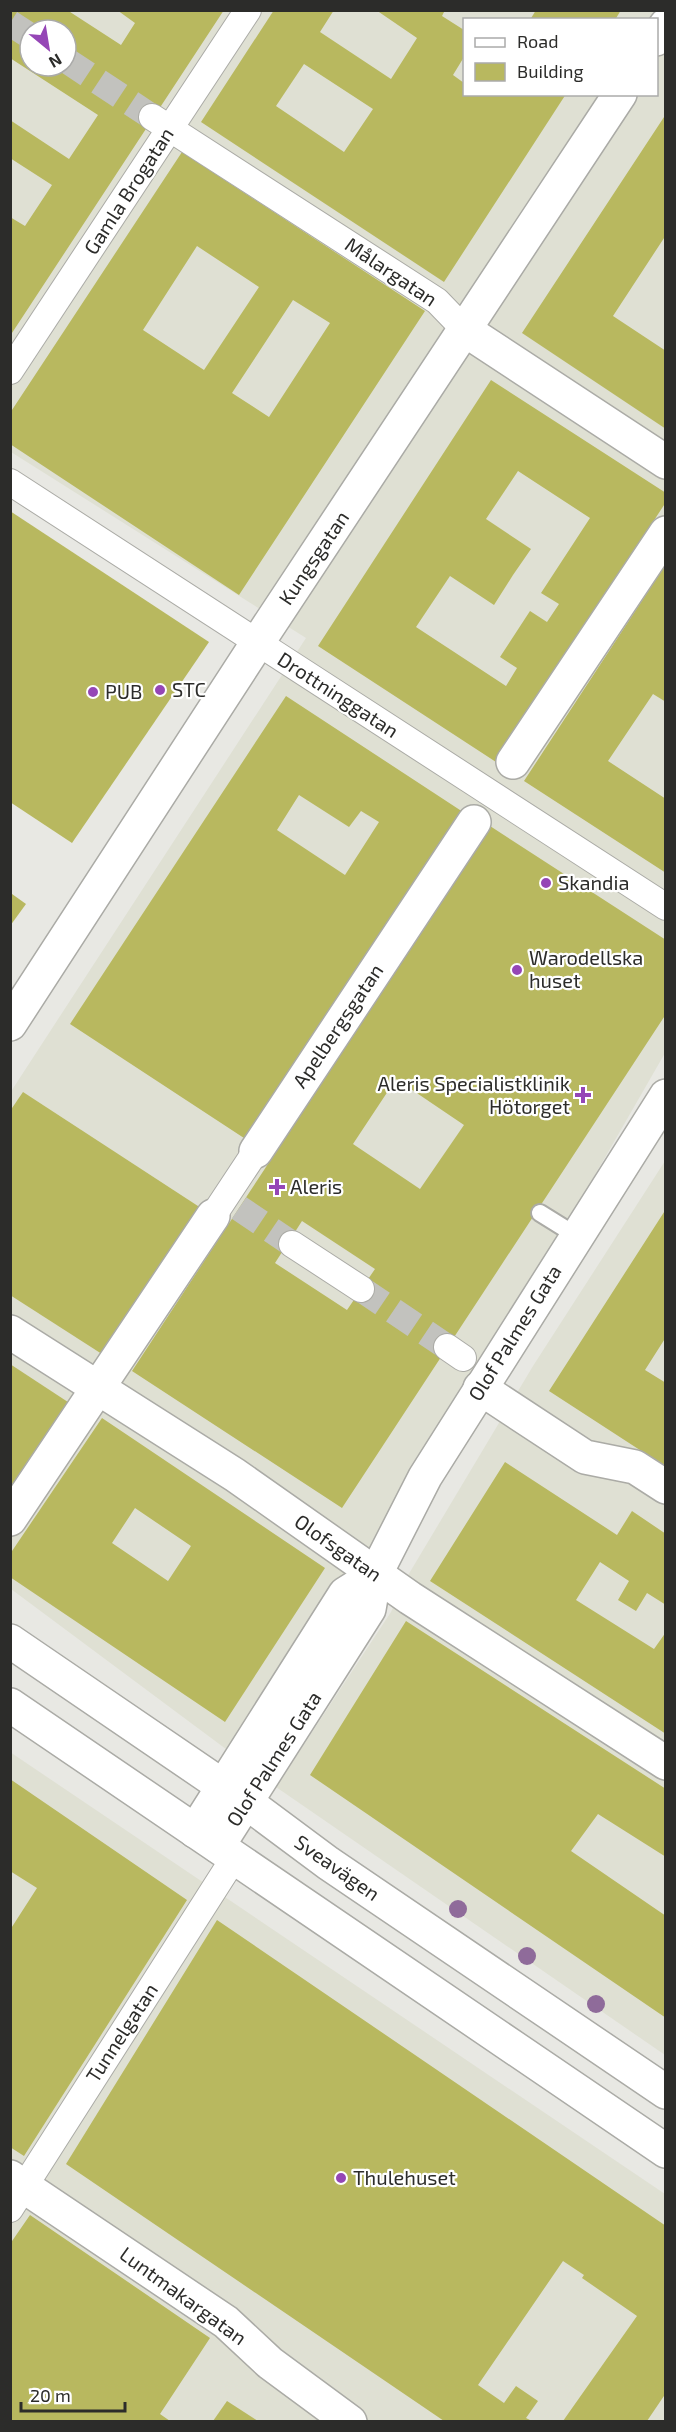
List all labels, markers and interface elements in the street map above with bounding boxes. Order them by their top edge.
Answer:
north arrow [18,18,78,78]
legend [463,18,658,96]
text: Road [517,30,558,52]
text: N [46,50,66,73]
text: Building [517,60,584,82]
street label: Gamla Brogatan [78,123,178,258]
street label: Målargatan [341,232,442,311]
street label: Kungsgatan [273,506,353,609]
street label: Drottninggatan [274,646,403,742]
place label: STC [172,677,206,701]
place label: PUB [105,679,143,703]
marker: STC [153,683,167,697]
marker: PUB [86,685,100,699]
place label: Skandia [558,870,629,894]
marker: Skandia [539,876,553,890]
place label: Warodellska huset [529,945,643,992]
street label: Apelbergsgatan [287,959,387,1092]
marker: Warodellska huset [510,963,524,977]
place label: Aleris Specialistklinik Hötorget [377,1071,570,1118]
marker: Aleris Specialistklinik Hötorget [574,1086,592,1104]
place label: Aleris [290,1174,342,1198]
marker: Aleris [268,1178,286,1196]
street label: Olof Palmes Gata [463,1260,566,1405]
street label: Olofsgatan [290,1508,387,1586]
street label: Olof Palmes Gata [221,1687,326,1830]
street label: Sveavägen [290,1829,385,1905]
street label: Tunnelgatan [80,1978,162,2087]
place label: Thulehuset [353,2165,456,2189]
marker: Thulehuset [334,2171,348,2185]
street label: Luntmakargatan [116,2241,252,2349]
scale bar [21,2375,124,2413]
text: 20 m [30,2384,71,2406]

